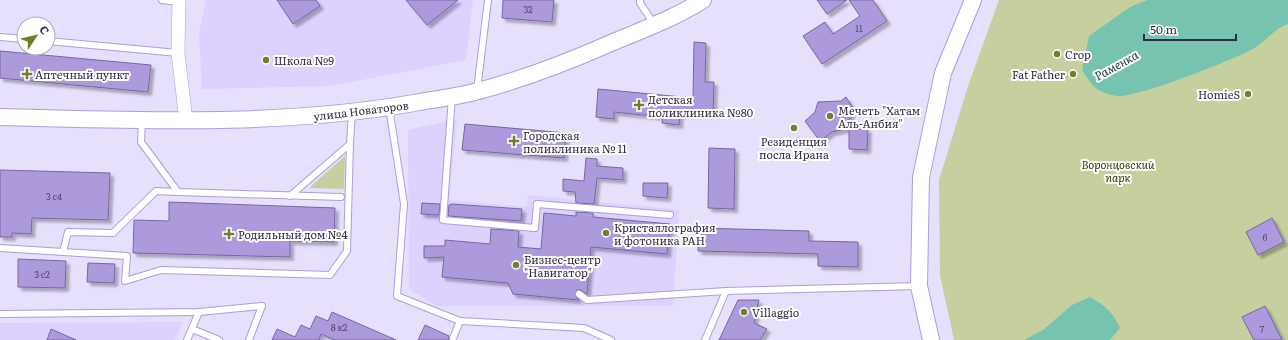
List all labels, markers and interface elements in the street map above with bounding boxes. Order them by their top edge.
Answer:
house number: 32 [523,2,533,16]
north arrow [16,16,56,56]
scale bar [1144,16,1236,42]
text: 50 m [1150,20,1177,38]
house number: 11 [855,21,863,35]
text: С [36,22,54,38]
water label: Раменка [1091,45,1141,85]
place label: Crop [1065,46,1091,62]
marker: Crop [1052,49,1062,59]
place label: Школа №9 [274,52,334,68]
marker: Школа №9 [261,55,271,65]
place label: Аптечный пункт [35,66,130,82]
place label: Fat Father [1012,66,1066,82]
marker: Аптечный пункт [22,69,32,79]
marker: Fat Father [1068,69,1078,79]
place label: HomieS [1198,86,1240,102]
marker: HomieS [1243,89,1253,99]
place label: Детская поликлиника №80 [648,91,753,120]
street label: улица Новаторов [313,96,409,124]
marker: Детская поликлиника №80 [633,99,645,111]
place label: Мечеть "Хатам Аль-Анбия" [838,102,920,131]
marker: Мечеть "Хатам Аль-Анбия" [825,111,835,121]
marker: Резиденция посла Ирана [789,123,799,133]
place label: Городская поликлиника № 11 [523,127,627,156]
place label: Резиденция посла Ирана [759,133,829,162]
marker: Городская поликлиника № 11 [508,135,520,147]
park label: Воронцовский парк [1081,156,1155,185]
house number: 3 с4 [46,189,62,203]
place label: Кристаллография и фотоника РАН [614,219,716,248]
place label: Родильный дом №4 [238,226,347,242]
marker: Родильный дом №4 [223,228,235,240]
marker: Кристаллография и фотоника РАН [601,228,611,238]
house number: 6 [1263,230,1268,244]
place label: Бизнеc-центр "Навигатор" [524,251,601,280]
marker: Бизнеc-центр "Навигатор" [511,260,521,270]
house number: 3 с2 [34,267,50,281]
place label: Villaggio [752,304,799,320]
marker: Villaggio [739,307,749,317]
house number: 8 к2 [331,320,348,334]
house number: 7 [1260,322,1265,336]

